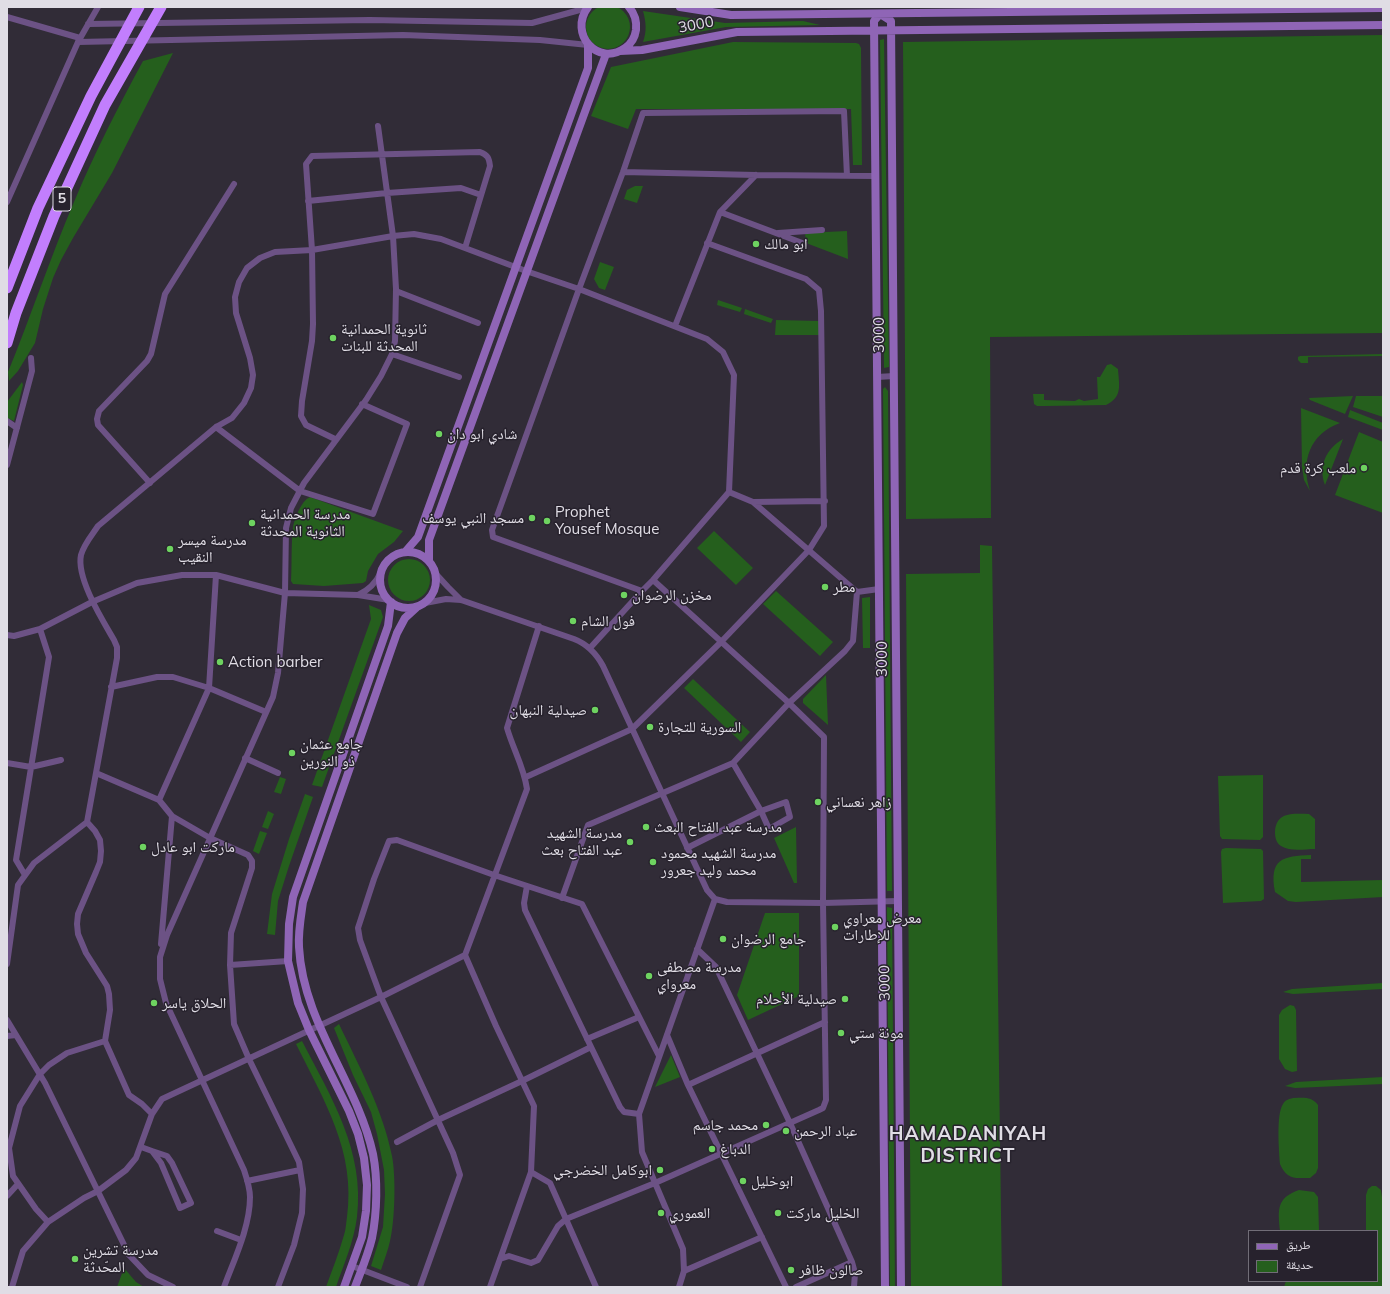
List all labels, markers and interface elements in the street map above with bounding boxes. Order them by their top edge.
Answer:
street label: 3000 [677,13,715,37]
road number: 5 [53,187,71,211]
place label: ابو مالك [764,235,807,253]
marker: ابو مالك [751,239,761,249]
street label: 3000 [870,317,888,353]
place label: ثانوية الحمدانية المحدثة للبنات [341,320,427,355]
marker: ثانوية الحمدانية المحدثة للبنات [328,333,338,343]
place label: شادي ابو دان [447,425,517,443]
marker: شادي ابو دان [434,429,444,439]
place label: ملعب كرة قدم [1280,459,1356,477]
marker: ملعب كرة قدم [1359,463,1369,473]
place label: Prophet Yousef Mosque [555,503,659,538]
place label: مدرسة الحمدانية الثانوية المحدثة [260,505,350,540]
place label: مسجد النبي يوسف [422,509,524,527]
marker: مسجد النبي يوسف [527,513,537,523]
marker: Prophet Yousef Mosque [542,516,552,526]
marker: مدرسة الحمدانية الثانوية المحدثة [247,518,257,528]
place label: مدرسة ميسر النقيب [178,531,247,566]
marker: مدرسة ميسر النقيب [165,544,175,554]
place label: مطر [833,578,855,596]
marker: مطر [820,582,830,592]
place label: مخزن الرضوان [632,586,712,604]
marker: مخزن الرضوان [619,590,629,600]
place label: فول الشام [581,612,635,630]
marker: فول الشام [568,616,578,626]
street label: 3000 [873,641,891,677]
place label: Action barber [228,653,323,671]
marker: Action barber [215,657,225,667]
place label: صيدلية النبهان [510,701,587,719]
marker: صيدلية النبهان [590,705,600,715]
place label: السورية للتجارة [658,718,741,736]
marker: السورية للتجارة [645,722,655,732]
place label: جامع عثمان ذو النورين [300,735,363,770]
marker: جامع عثمان ذو النورين [287,748,297,758]
place label: زاهر نعساني [826,793,891,811]
marker: زاهر نعساني [813,797,823,807]
place label: مدرسة عبد الفتاح البعث [654,818,782,836]
marker: مدرسة عبد الفتاح البعث [641,822,651,832]
place label: مدرسة الشهيد عبد الفتاح بعث [541,824,622,859]
marker: مدرسة الشهيد عبد الفتاح بعث [625,837,635,847]
place label: ماركت ابو عادل [151,838,235,856]
marker: ماركت ابو عادل [138,842,148,852]
place label: مدرسة الشهيد محمود محمد وليد جعرور [661,844,776,879]
marker: مدرسة الشهيد محمود محمد وليد جعرور [648,857,658,867]
place label: معرض معراوي للإطارات [843,909,921,944]
marker: معرض معراوي للإطارات [830,922,840,932]
place label: جامع الرضوان [731,930,806,948]
marker: جامع الرضوان [718,934,728,944]
place label: مدرسة مصطفى معرواي [657,958,741,993]
street label: 3000 [876,965,894,1001]
marker: مدرسة مصطفى معرواي [644,971,654,981]
place label: صيدلية الأحلام [756,990,837,1008]
place label: الحلاق ياسر [162,994,226,1012]
marker: صيدلية الأحلام [840,994,850,1004]
marker: الحلاق ياسر [149,998,159,1008]
place label: مونة ستي [849,1024,903,1042]
marker: مونة ستي [836,1028,846,1038]
place label: محمد جاسم [693,1116,758,1134]
marker: محمد جاسم [761,1120,771,1130]
place label: عباد الرحمن [794,1122,857,1140]
district label: HAMADANIYAH DISTRICT [889,1123,1047,1167]
marker: عباد الرحمن [781,1126,791,1136]
place label: الدباغ [720,1140,751,1158]
marker: الدباغ [707,1144,717,1154]
place label: ابوكامل الخضرجي [553,1161,652,1179]
marker: ابوكامل الخضرجي [655,1165,665,1175]
place label: ابوخليل [751,1172,793,1190]
marker: ابوخليل [738,1176,748,1186]
place label: العموري [669,1204,710,1222]
place label: الخليل ماركت [786,1204,859,1222]
marker: العموري [656,1208,666,1218]
marker: الخليل ماركت [773,1208,783,1218]
legend [1248,1230,1378,1282]
text: طريق [1286,1237,1311,1252]
place label: مدرسة تشرين المحّدثة [83,1241,158,1276]
marker: مدرسة تشرين المحّدثة [70,1254,80,1264]
text: حديقة [1286,1257,1314,1272]
place label: صالون ظافر [799,1261,864,1279]
marker: صالون ظافر [786,1265,796,1275]

